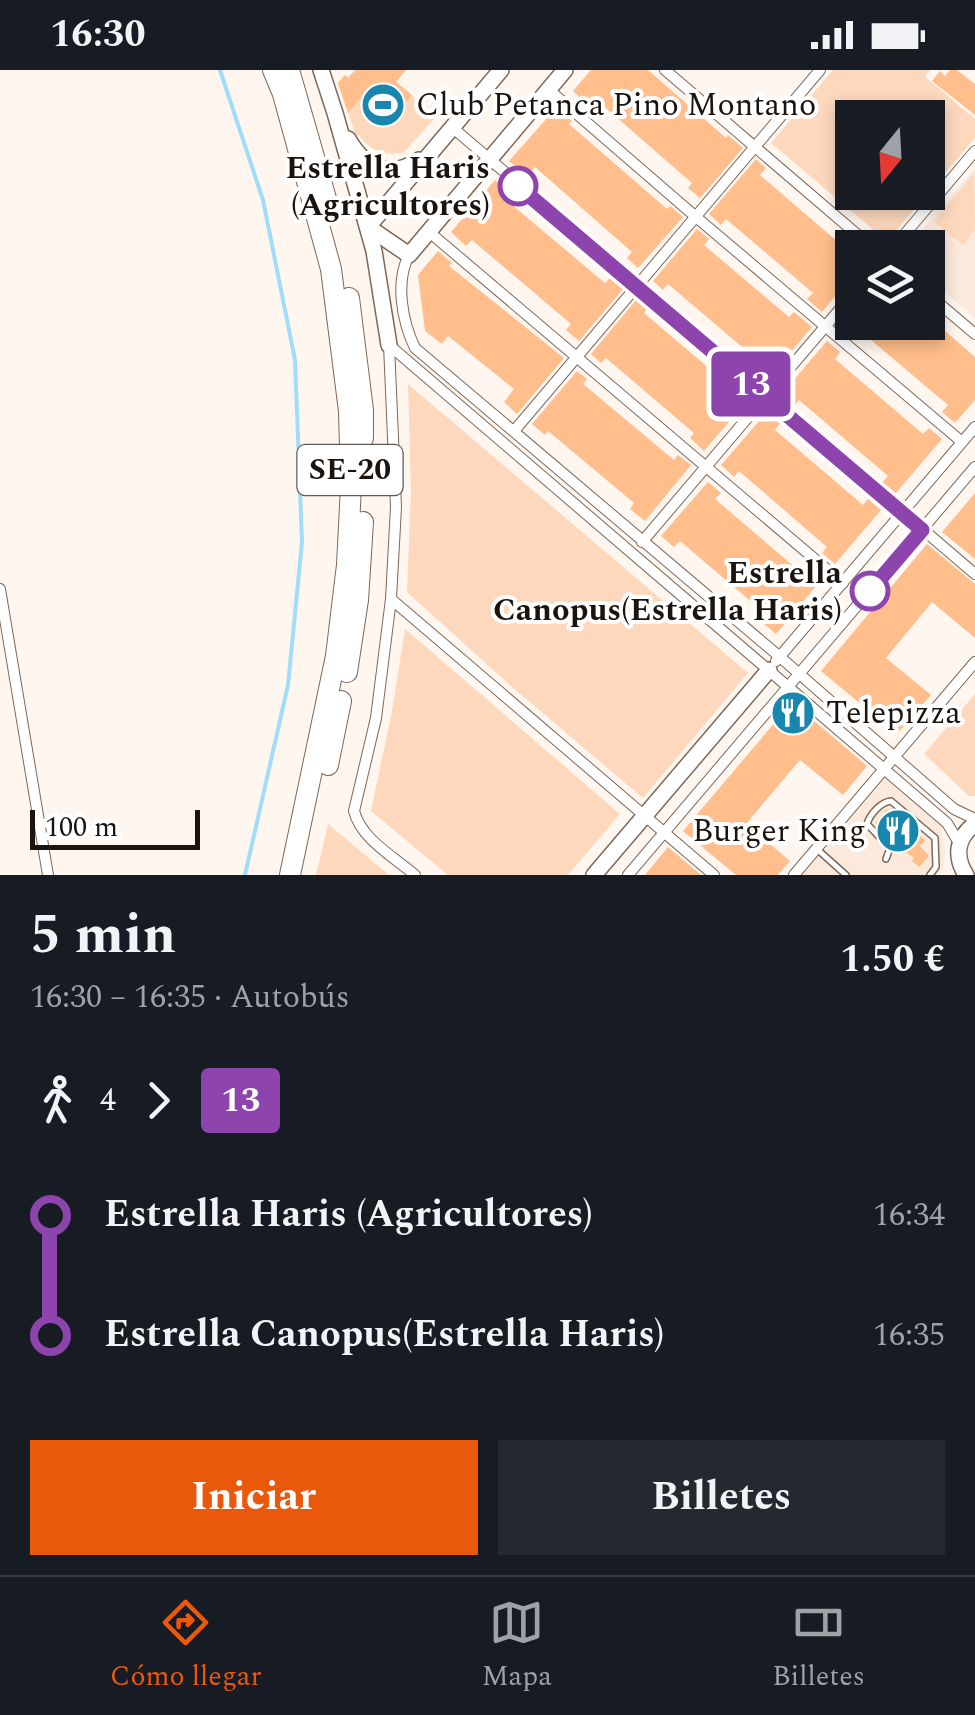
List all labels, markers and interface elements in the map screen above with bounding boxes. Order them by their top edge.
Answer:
text: 16:30 [50,6,145,64]
place label: Club Petanca Pino Montano [416,81,816,130]
sports icon: Club Petanca Pino Montano [360,82,406,128]
north arrow [835,100,945,210]
map controls [835,100,945,340]
place label: Estrella Haris (Agricultores) [286,144,490,230]
marker: Estrella Haris (Agricultores) [499,167,537,205]
button: layers [835,230,945,340]
line badge: 13 [706,352,796,416]
text: 13 [731,358,771,411]
road number: SE-20 [298,445,402,495]
place label: Estrella Canopus(Estrella Haris) [493,549,843,635]
marker: Estrella Canopus(Estrella Haris) [851,572,889,610]
place label: Telepizza [826,689,961,738]
restaurant icon: Telepizza [770,690,816,736]
scale bar [30,805,200,850]
text: 100 m [45,806,118,849]
place label: Burger King [692,807,866,856]
restaurant icon: Burger King [875,808,921,854]
text: 5 min [30,894,176,977]
text: 1.50 € [840,931,945,989]
text: 16:30 – 16:35 · Autobús [30,973,349,1022]
icon: walk [30,1073,85,1128]
icon: forward [131,1073,186,1128]
text: 13 [221,1074,260,1127]
text: 4 [100,1076,116,1125]
text: Estrella Haris (Agricultores) [104,1186,593,1244]
text: 16:34 [873,1191,945,1240]
text: Estrella Canopus(Estrella Haris) [104,1306,664,1364]
text: 16:35 [873,1311,945,1360]
button: Iniciar [30,1440,478,1555]
button: Billetes [498,1440,945,1555]
tab: Cómo llegar [110,1595,262,1698]
tab: Mapa [482,1595,552,1698]
tab: Billetes [772,1595,865,1698]

